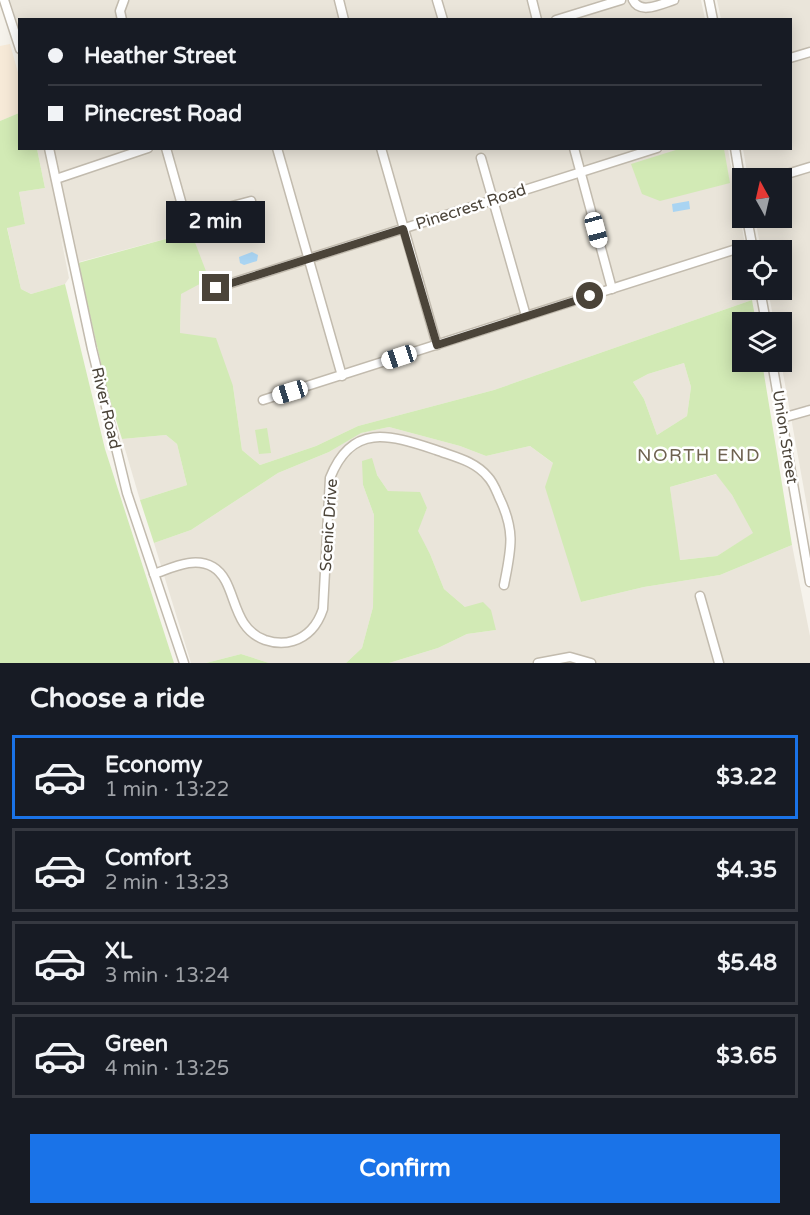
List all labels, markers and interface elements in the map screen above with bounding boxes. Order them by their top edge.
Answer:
text: Heather Street [84,43,236,69]
text: Pinecrest Road [84,101,242,127]
north arrow [732,168,792,228]
map controls [732,168,792,372]
street label: Pinecrest Road [413,180,529,234]
callout: 2 min [166,201,266,243]
text: 2 min [189,210,242,234]
car [583,210,609,250]
button: locate [732,240,792,300]
route end [202,274,229,301]
route start [576,282,603,309]
button: layers [732,312,792,372]
car [379,343,419,371]
street label: River Road [87,365,125,451]
car [270,378,310,406]
street label: Union Street [768,389,802,485]
district label: NORTH END [637,444,761,466]
street label: Scenic Drive [316,478,342,572]
text: Choose a ride [30,682,205,715]
icon: car [33,750,87,804]
text: Economy [105,752,202,778]
text: $3.22 [716,764,777,790]
text: 1 min · 13:22 [105,778,229,802]
icon: car [33,843,87,897]
text: Comfort [105,845,191,871]
text: $4.35 [716,857,777,883]
text: 2 min · 13:23 [105,871,229,895]
icon: car [33,936,87,990]
text: XL [105,938,132,964]
text: $5.48 [717,950,777,976]
text: 3 min · 13:24 [105,964,229,988]
icon: car [33,1029,87,1083]
text: Green [105,1031,168,1057]
text: $3.65 [716,1043,777,1069]
text: 4 min · 13:25 [105,1057,229,1081]
button: Confirm [30,1134,780,1203]

